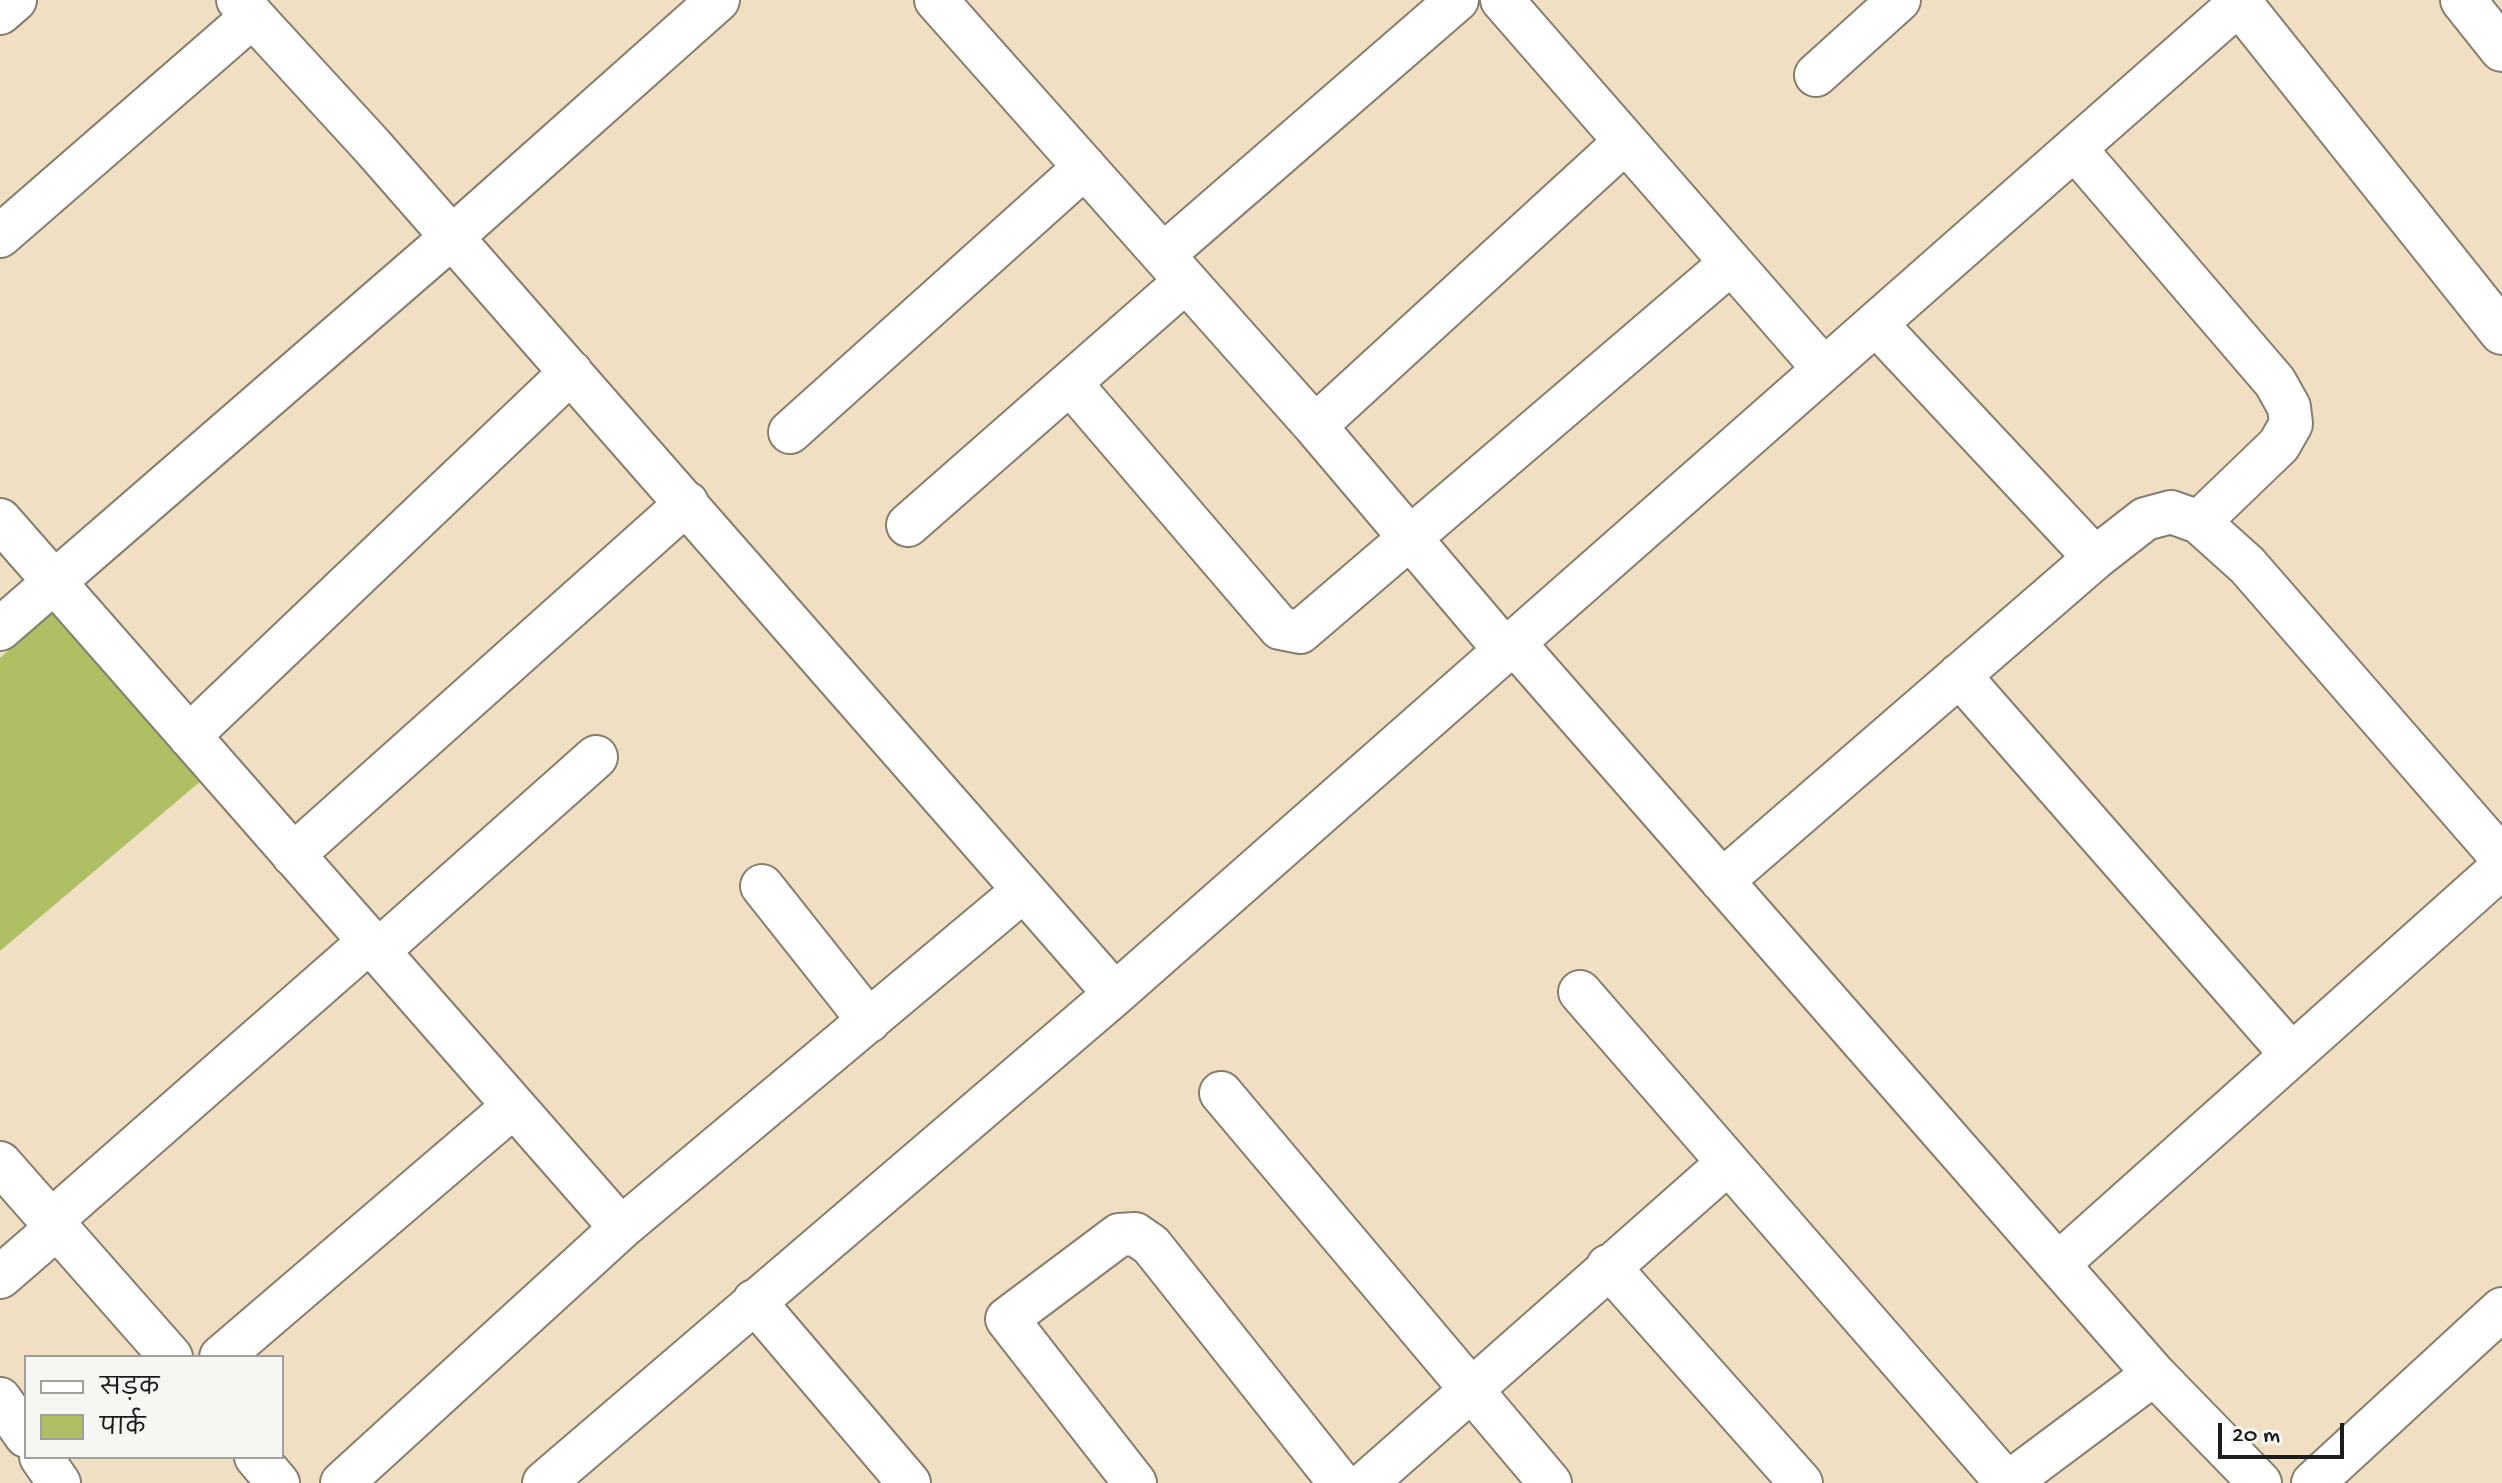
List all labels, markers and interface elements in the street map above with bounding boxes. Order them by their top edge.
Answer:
legend [24,1355,284,1459]
text: सड़क [100,1375,159,1404]
scale bar [2222,1407,2348,1457]
text: पार्क [100,1415,145,1444]
text: 20 m [2232,1422,2280,1451]

